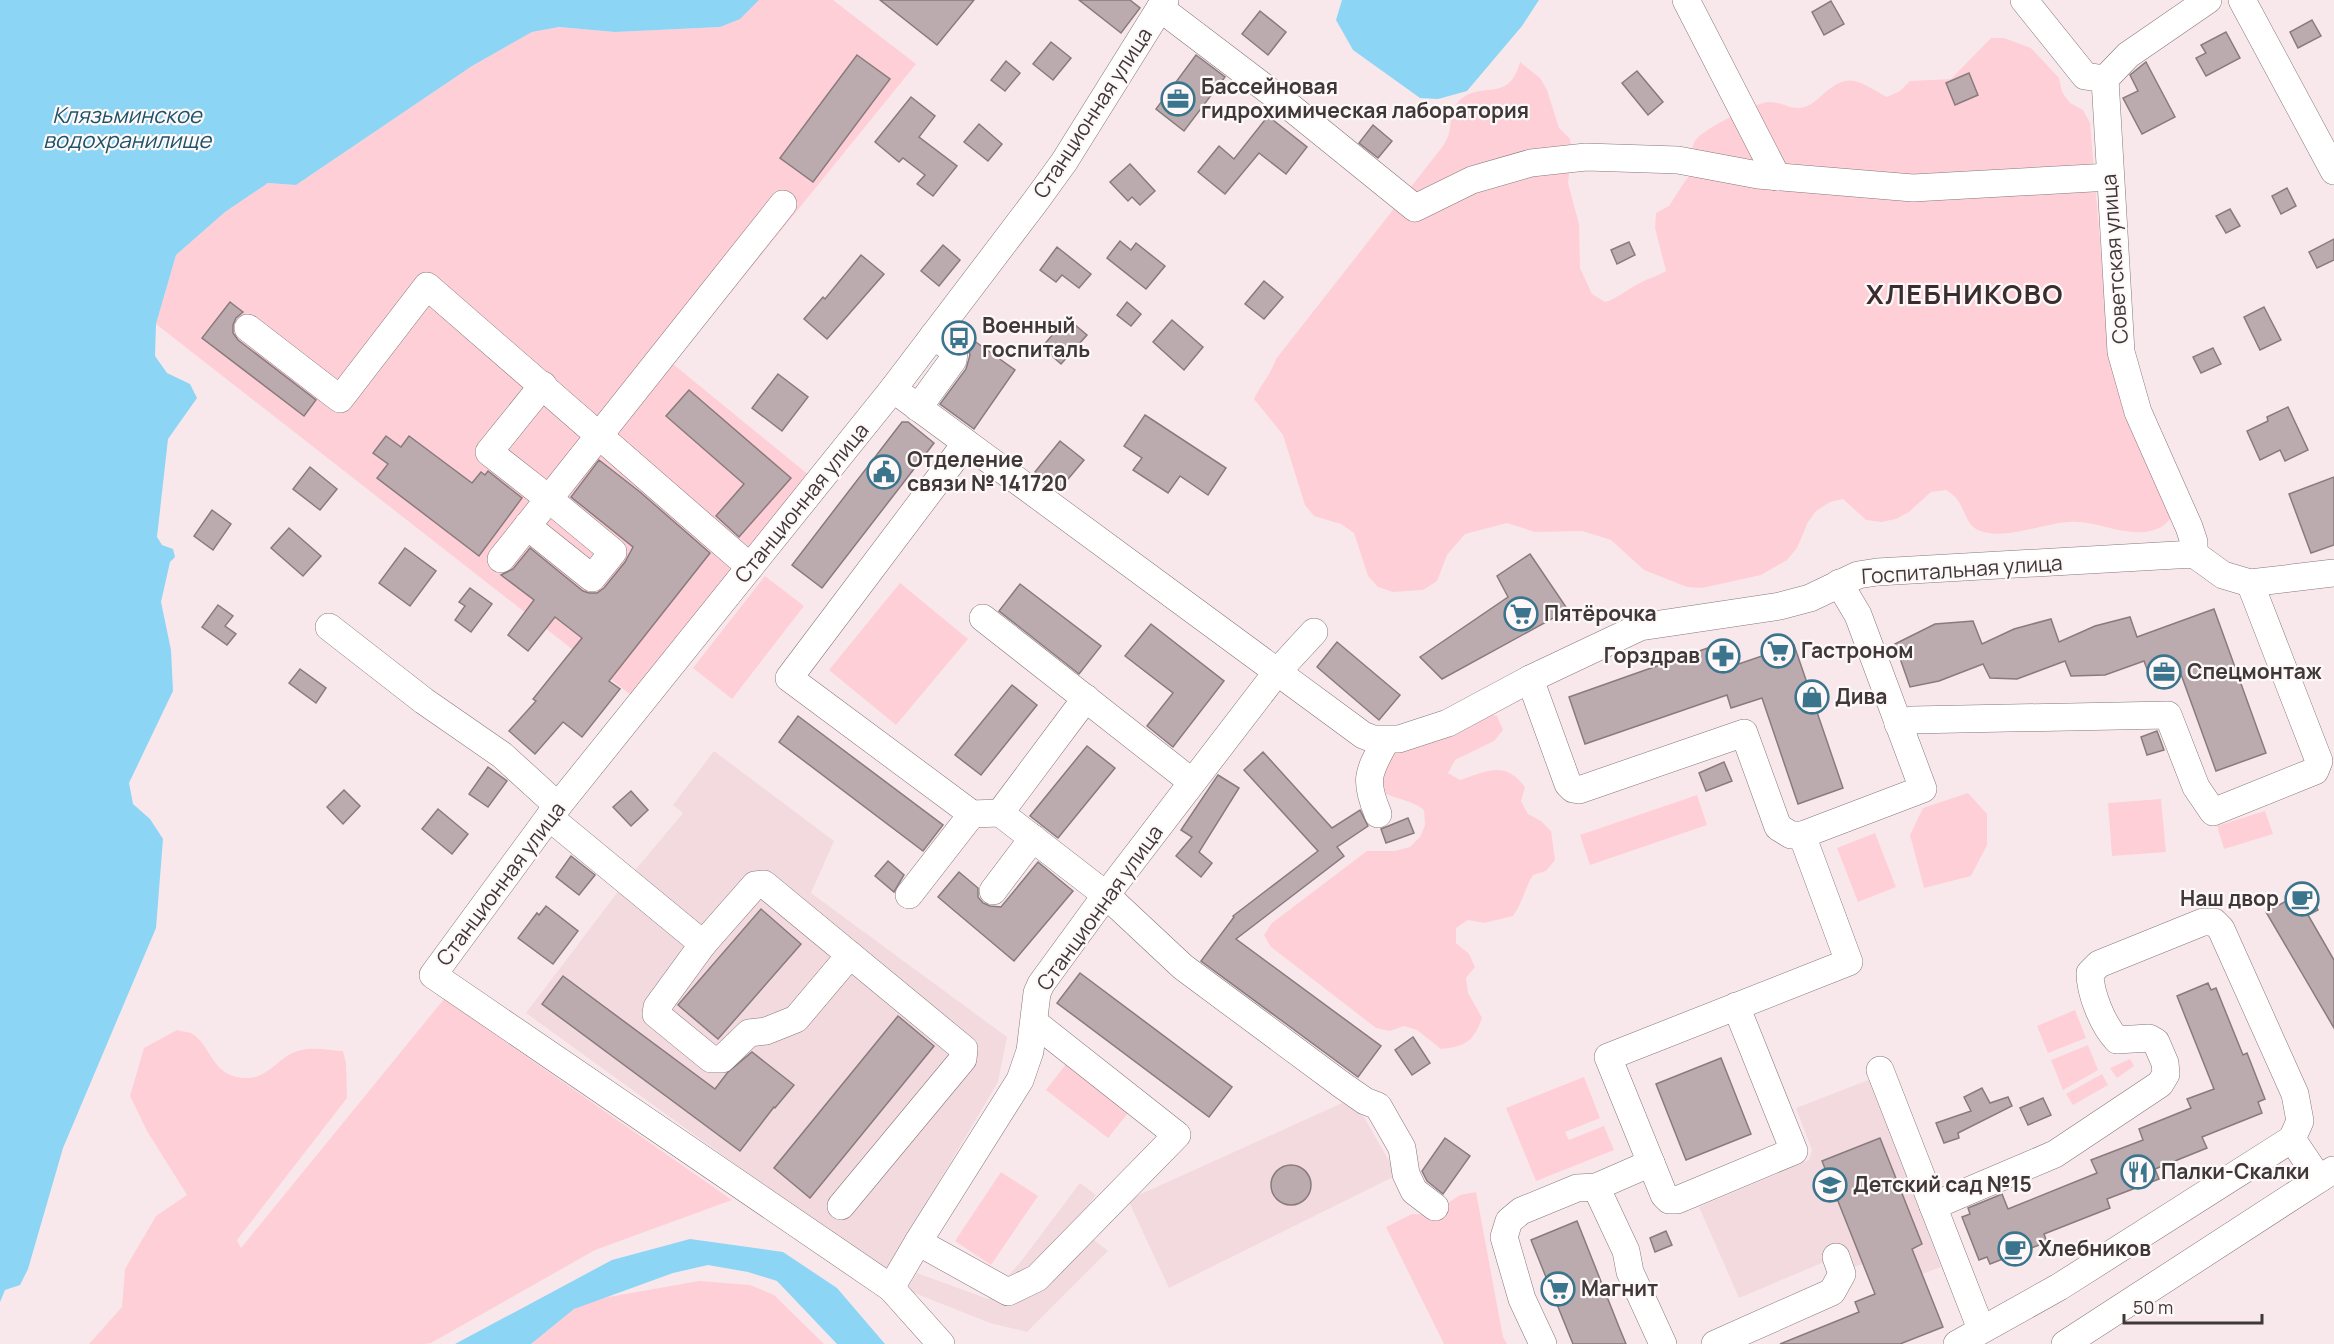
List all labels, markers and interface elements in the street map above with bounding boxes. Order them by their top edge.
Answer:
street label: Станционная улица [1026,22,1158,203]
place label: Бассейновая гидрохимическая лаборатория [1201,72,1529,124]
office icon: Бассейновая гидрохимическая лаборатория [1160,81,1196,117]
water label: Клязьминское водохранилище [43,100,212,155]
street label: Советская улица [2094,173,2134,345]
district label: ХЛЕБНИКОВО [1866,275,2064,312]
place label: Военный госпиталь [982,311,1090,363]
bus stop icon: Военный госпиталь [941,320,977,356]
street label: Станционная улица [728,417,874,588]
place label: Отделение связи № 141720 [907,445,1068,497]
public building icon: Отделение связи № 141720 [866,454,902,490]
street label: Госпитальная улица [1860,548,2063,590]
supermarket icon: Пятёрочка [1503,596,1539,632]
place label: Пятёрочка [1544,599,1657,627]
supermarket icon: Гастроном [1760,633,1796,669]
place label: Гастроном [1801,636,1913,664]
pharmacy icon: Горздрав [1705,638,1741,674]
place label: Горздрав [1604,641,1700,669]
office icon: Спецмонтаж [2146,654,2182,690]
place label: Спецмонтаж [2187,657,2322,685]
shop icon: Дива [1794,679,1830,715]
place label: Дива [1835,682,1887,710]
street label: Станционная улица [429,796,571,971]
street label: Станционная улица [1030,819,1169,996]
cafe icon: Наш двор [2284,881,2320,917]
place label: Наш двор [2180,884,2279,912]
restaurant icon: Палки-Скалки [2120,1154,2156,1190]
place label: Палки-Скалки [2161,1157,2310,1185]
school or university icon: Детский сад №15 [1812,1167,1848,1203]
place label: Детский сад №15 [1853,1170,2032,1198]
cafe icon: Хлебников [1997,1231,2033,1267]
place label: Хлебников [2038,1234,2151,1262]
supermarket icon: Магнит [1540,1271,1576,1307]
place label: Магнит [1581,1274,1658,1302]
scale bar [2124,1287,2262,1325]
text: 50 m [2133,1295,2173,1319]

